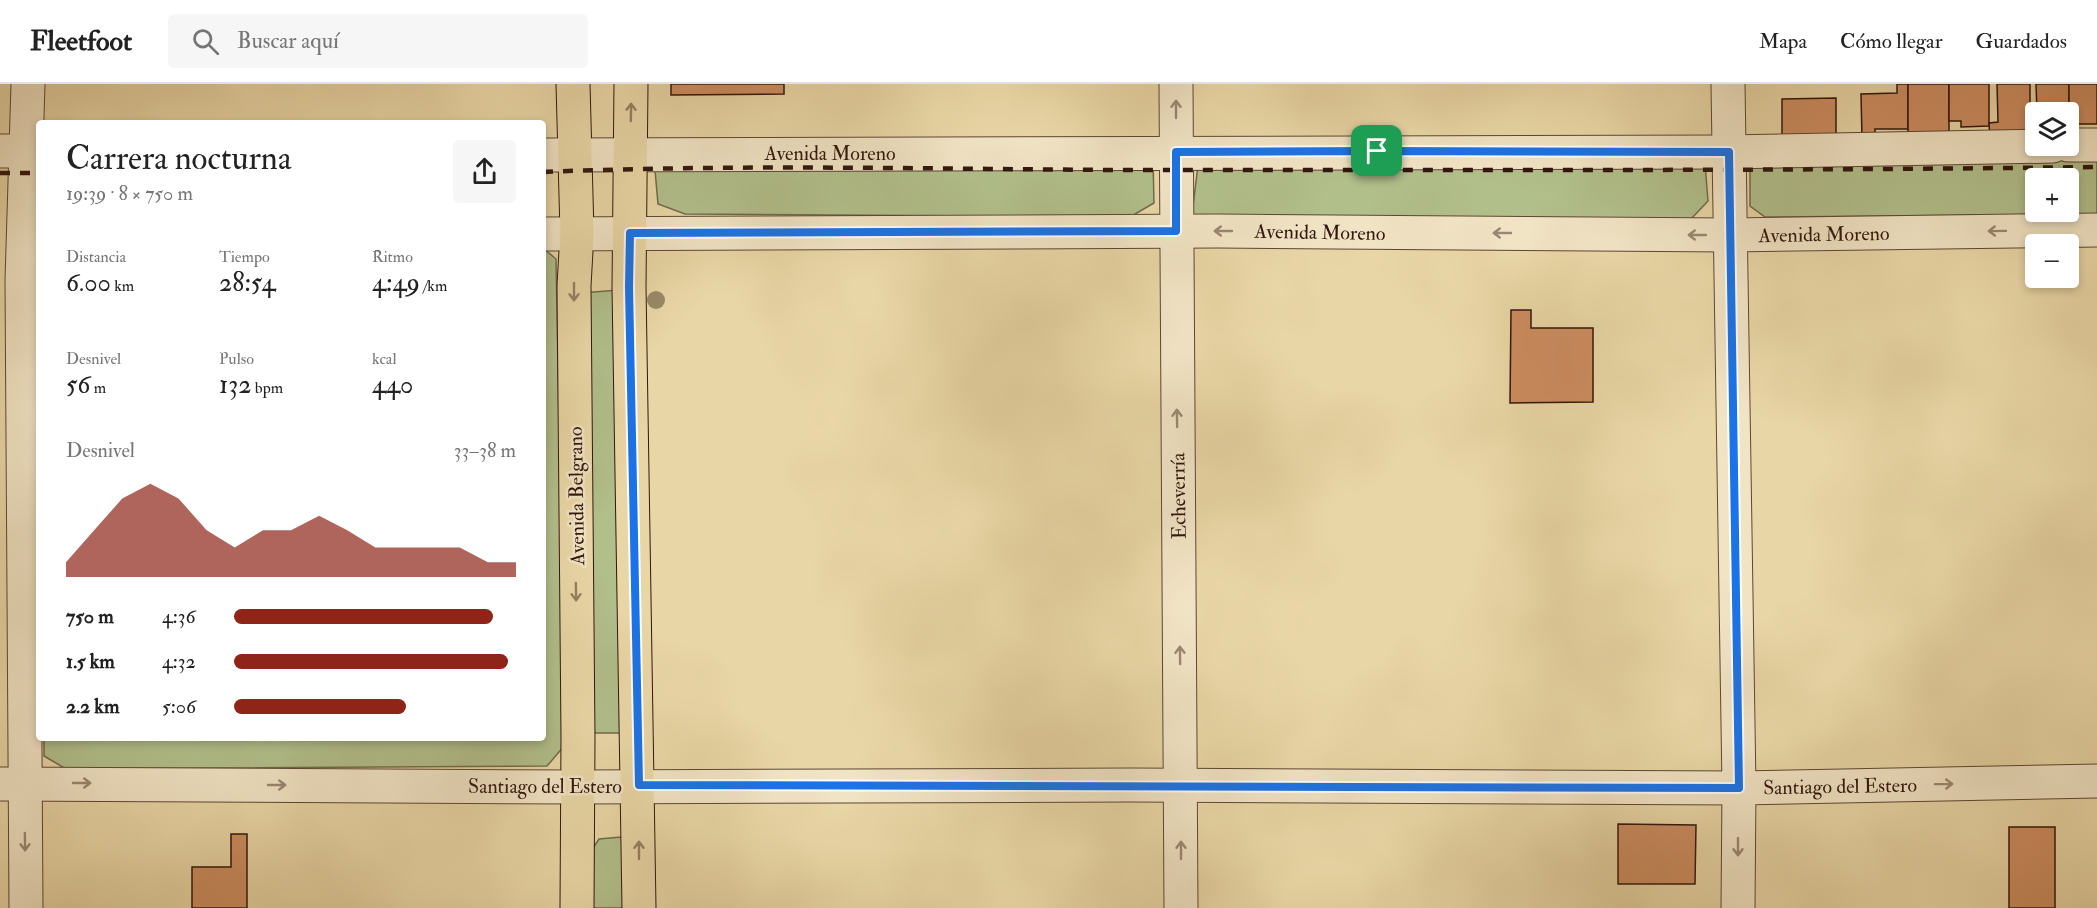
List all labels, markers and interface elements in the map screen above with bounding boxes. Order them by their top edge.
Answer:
search box [168,14,588,68]
text: Fleetfoot [30,24,132,59]
icon: search [189,25,222,58]
text: Buscar aquí [237,27,339,55]
text: Mapa [1759,28,1807,55]
text: Cómo llegar [1840,28,1943,55]
text: Guardados [1976,28,2067,55]
one-way arrow [1170,100,1182,120]
one-way arrow [625,102,637,122]
map controls [2025,102,2079,288]
button: layers [2025,102,2079,156]
pin [1351,125,1402,176]
icon: arrive [1360,134,1393,167]
text: Carrera nocturna [66,138,291,179]
button: share [453,140,516,203]
street label: Avenida Moreno [763,141,896,166]
button: + [2025,168,2079,222]
text: 19:39 · 8 × 750 m [66,181,193,206]
street label: Avenida Moreno [1253,219,1386,246]
street label: Avenida Moreno [1757,221,1890,248]
one-way arrow [1213,225,1233,237]
one-way arrow [1987,226,2007,237]
one-way arrow [1492,227,1512,239]
one-way arrow [1687,229,1707,241]
button: − [2025,234,2079,288]
text: Distancia [66,247,126,267]
text: Tiempo [219,247,270,267]
text: Ritmo [372,247,413,267]
text: 6.00 [66,267,111,299]
text: 28:54 [219,267,276,299]
text: 4:49 [372,267,420,299]
text: km [111,276,134,296]
text: /km [420,276,447,296]
one-way arrow [568,281,580,301]
text: Desnivel [66,349,121,369]
text: Pulso [219,349,254,369]
text: kcal [372,349,397,369]
text: 56 [66,369,90,401]
text: 132 [219,369,251,401]
text: 440 [372,369,413,401]
text: m [90,378,106,398]
text: bpm [251,378,283,398]
one-way arrow [1171,408,1183,428]
street label: Avenida Belgrano [563,426,590,567]
text: Desnivel [66,438,135,463]
text: 33–38 m [454,438,516,463]
street label: Echeverría [1165,452,1192,539]
one-way arrow [571,581,582,601]
text: 750 m [66,604,114,629]
text: 4:36 [162,604,196,629]
one-way arrow [1174,645,1185,665]
text: 1.5 km [66,649,115,674]
text: 4:32 [162,649,196,674]
text: 2.2 km [66,694,119,719]
text: 5:06 [162,694,196,719]
street label: Santiago del Estero [1763,773,1917,800]
street label: Santiago del Estero [468,774,622,799]
one-way arrow [72,778,92,789]
one-way arrow [1934,778,1954,790]
one-way arrow [267,779,287,791]
one-way arrow [19,831,31,851]
one-way arrow [1732,836,1744,856]
one-way arrow [633,840,645,860]
one-way arrow [1175,840,1187,860]

